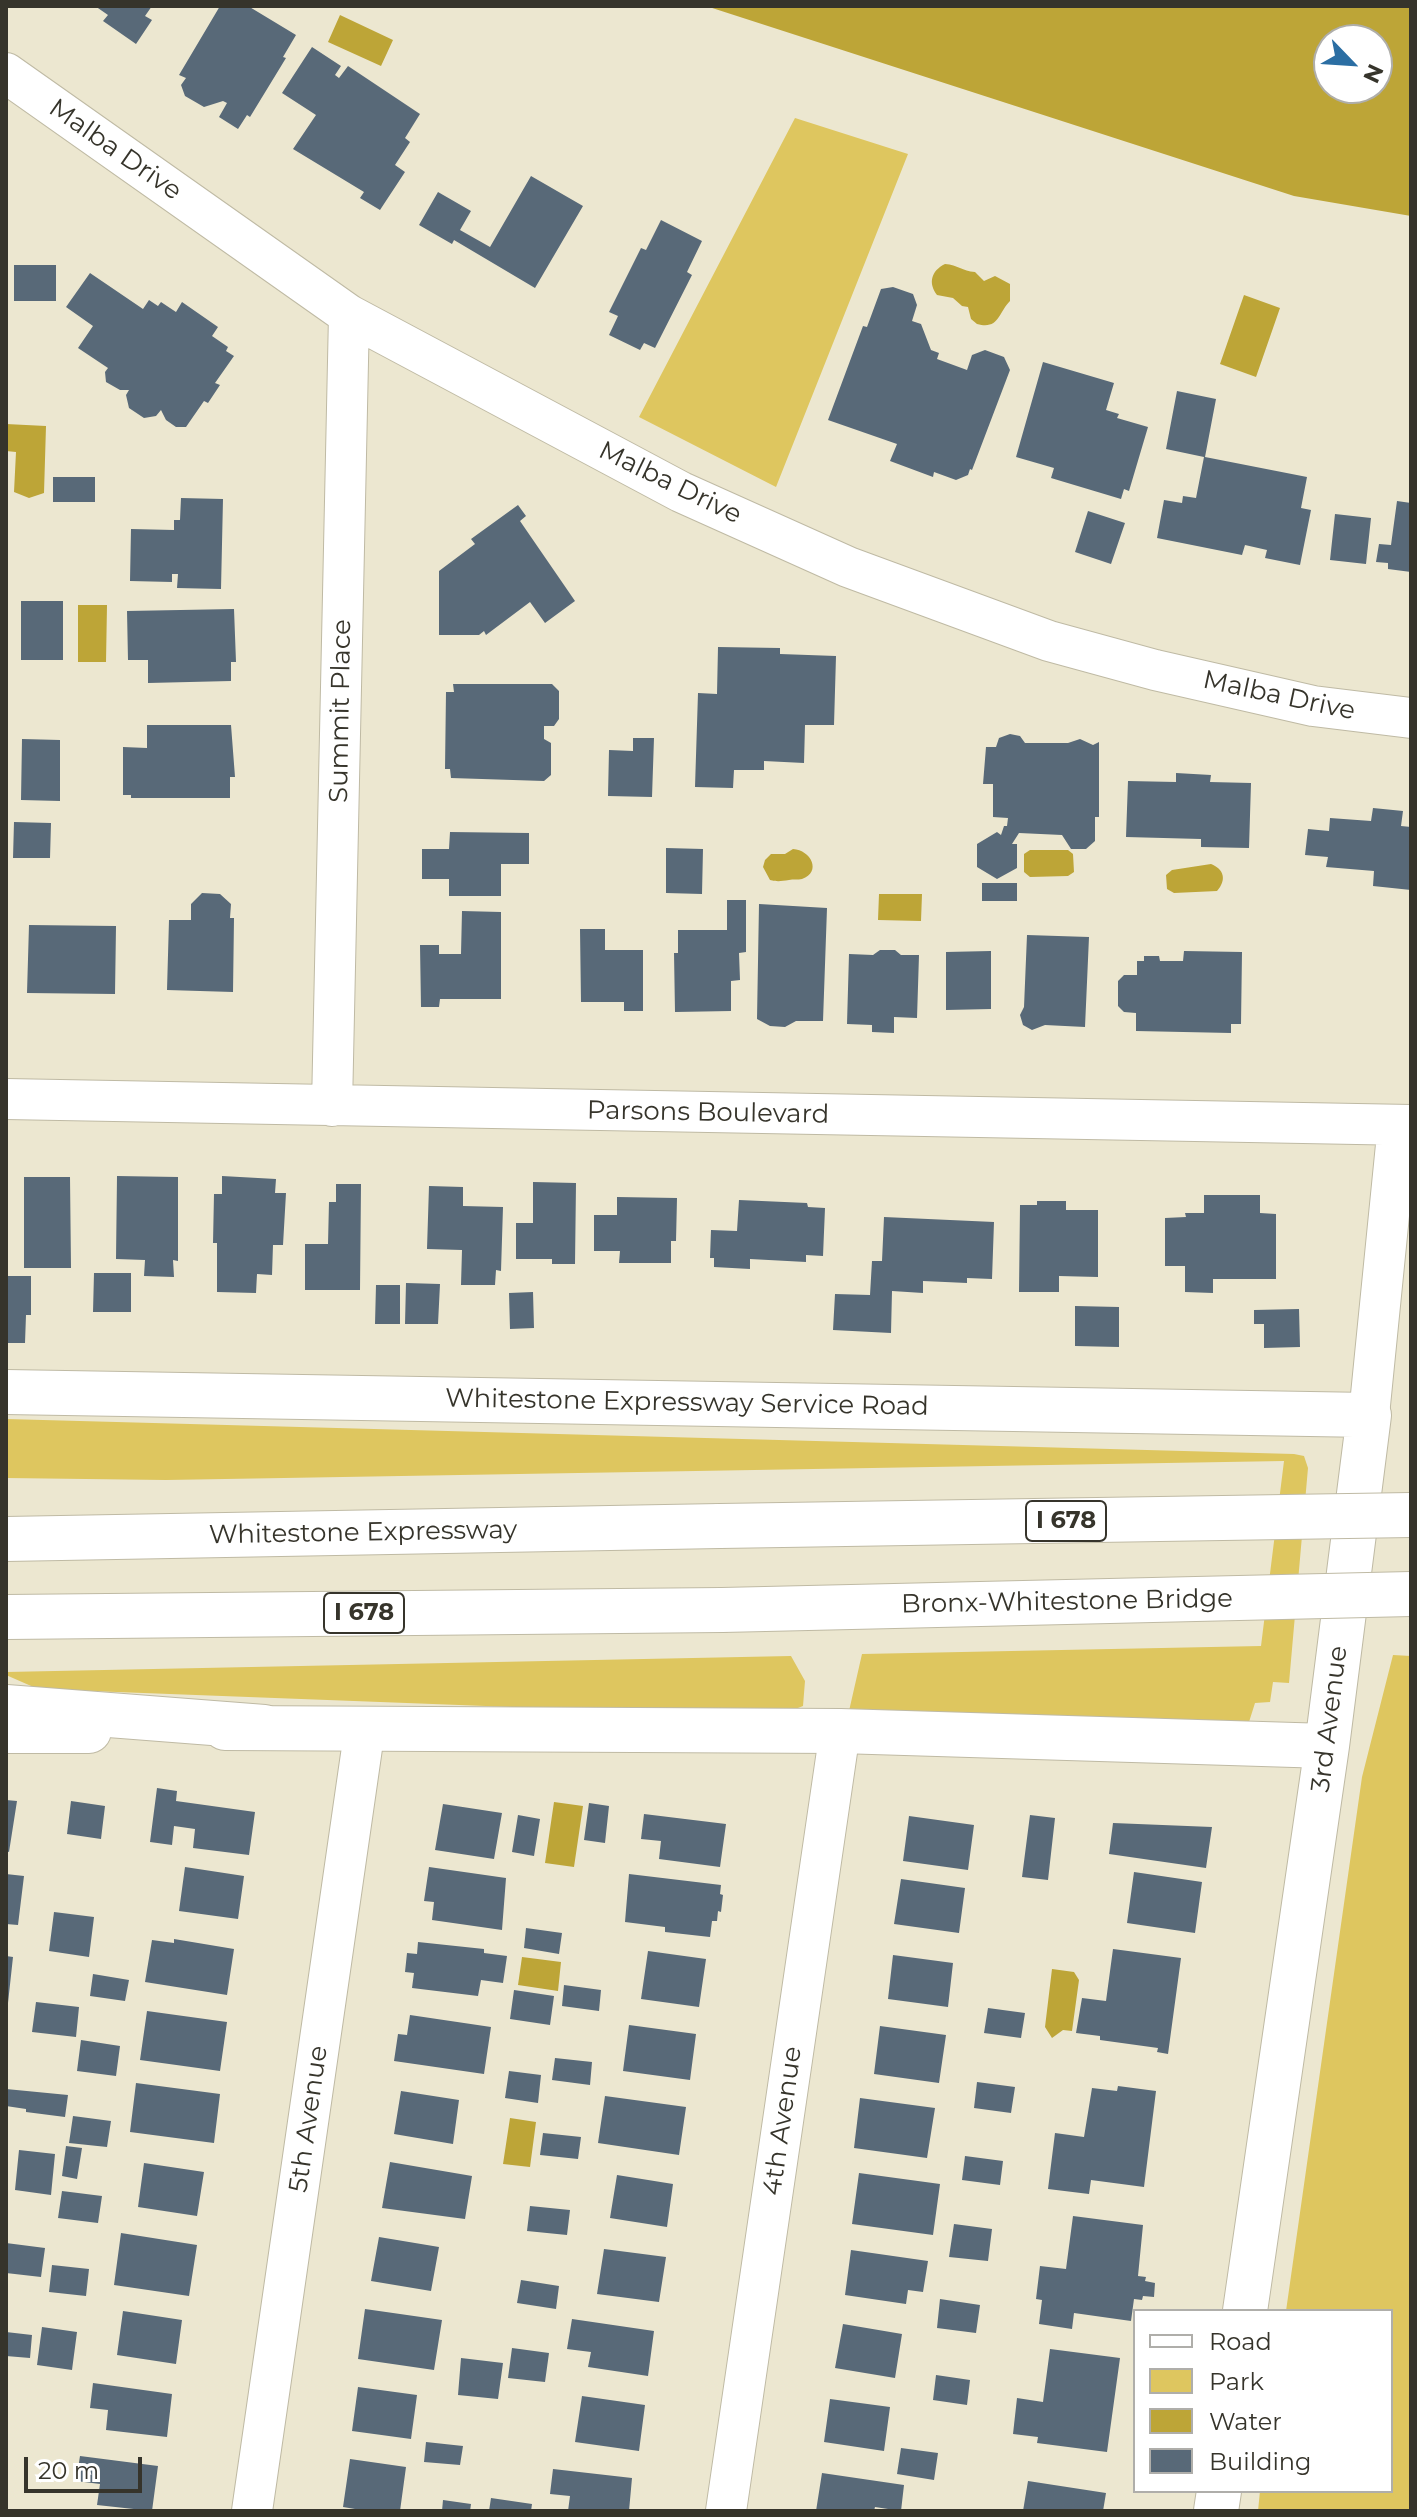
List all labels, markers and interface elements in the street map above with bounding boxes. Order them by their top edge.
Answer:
north arrow [1313,24,1393,104]
text: N [1357,60,1389,87]
street label: Malba Drive [43,93,187,207]
street label: Malba Drive [594,435,746,531]
street label: Summit Place [324,619,358,803]
street label: Malba Drive [1200,665,1358,727]
street label: Parsons Boulevard [586,1095,830,1131]
street label: Whitestone Expressway Service Road [445,1383,929,1423]
road number: I 678 [1026,1501,1106,1541]
street label: Whitestone Expressway [209,1515,517,1551]
street label: Bronx-Whitestone Bridge [901,1584,1233,1620]
road number: I 678 [324,1593,404,1633]
street label: 3rd Avenue [1306,1644,1354,1794]
street label: 5th Avenue [283,2044,335,2194]
street label: 4th Avenue [757,2044,809,2198]
legend [1133,2309,1393,2493]
text: Road [1209,2327,1272,2356]
text: Park [1209,2367,1264,2396]
text: Water [1209,2407,1282,2436]
scale bar [28,2441,146,2491]
text: Building [1209,2447,1312,2476]
text: 20 m [38,2456,99,2485]

